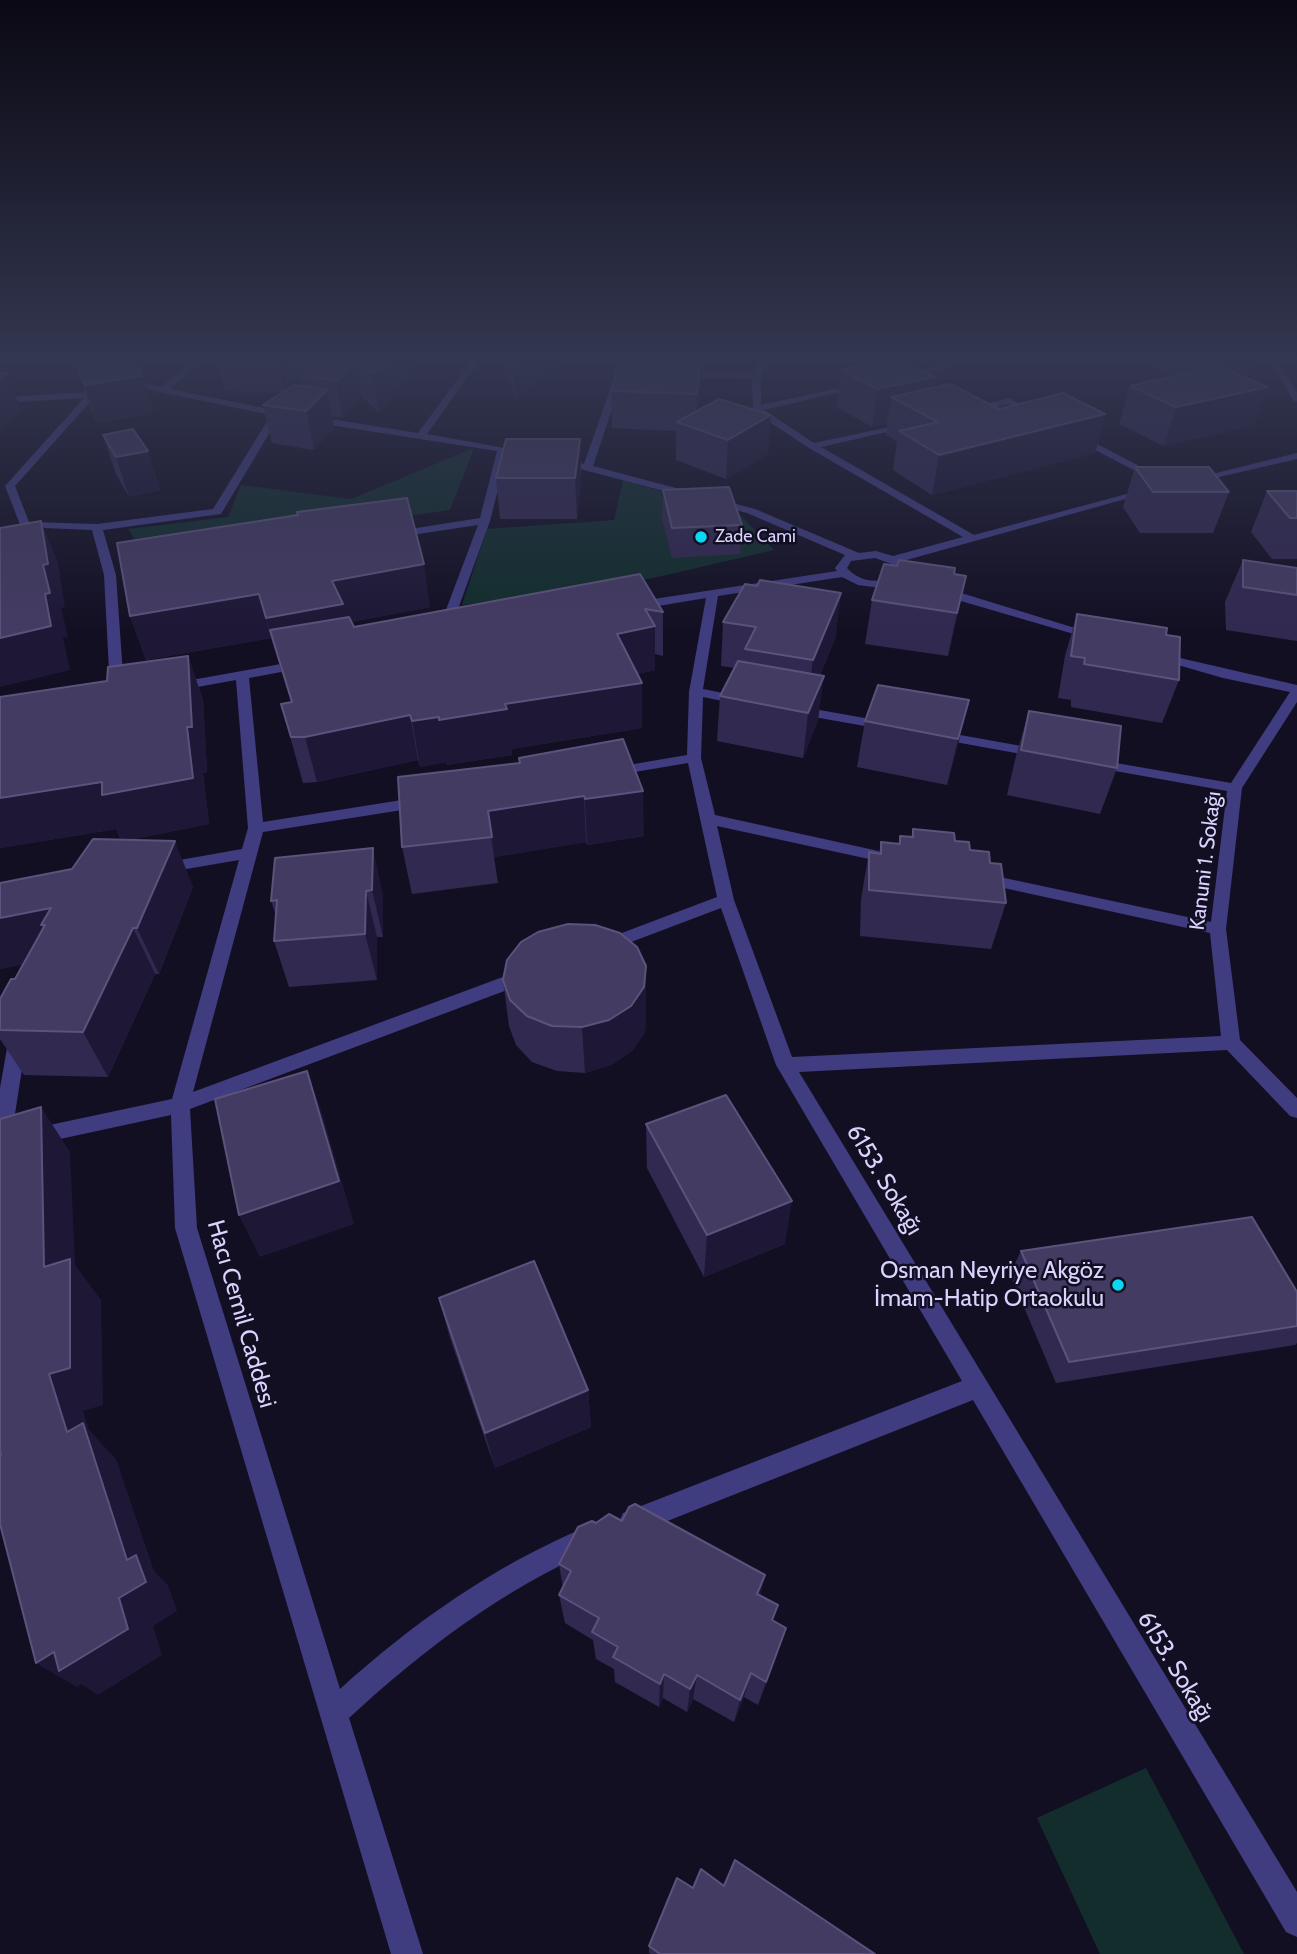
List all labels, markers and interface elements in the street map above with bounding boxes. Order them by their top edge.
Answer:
place label: Zade Cami [715,526,796,548]
marker: Zade Cami [693,529,709,545]
street label: Kanuni 1. Sokağı [1185,790,1227,932]
street label: 6153. Sokağı [840,1119,928,1241]
street label: Hacı Cemil Caddesi [200,1217,282,1411]
place label: Osman Neyriye Akgöz İmam-Hatip Ortaokulu [874,1257,1104,1313]
marker: Osman Neyriye Akgöz İmam-Hatip Ortaokulu [1110,1277,1126,1293]
street label: 6153. Sokağı [1131,1606,1219,1728]

